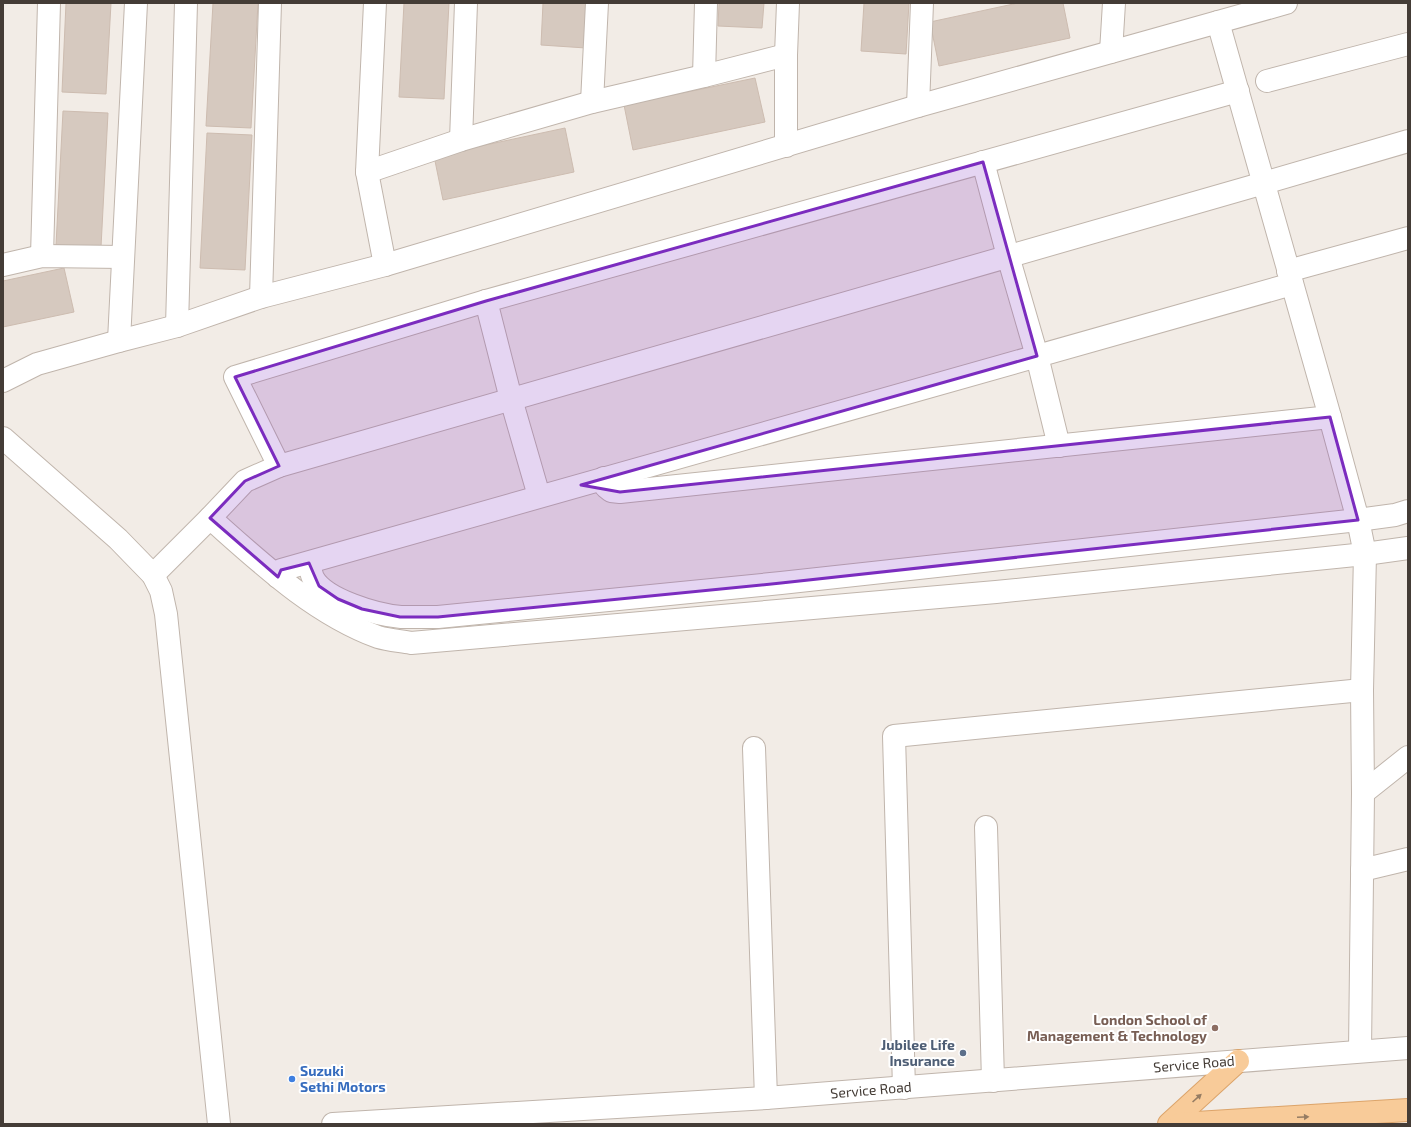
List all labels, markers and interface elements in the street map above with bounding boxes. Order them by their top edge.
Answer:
place label: London School of Management & Technology [1027,1011,1207,1044]
marker: London School of Management & Technology [1210,1023,1220,1033]
place label: Jubilee Life Insurance [881,1036,955,1069]
marker: Jubilee Life Insurance [958,1048,968,1058]
street label: Service Road [1153,1051,1235,1076]
place label: Suzuki Sethi Motors [300,1062,386,1095]
marker: Suzuki Sethi Motors [287,1074,297,1084]
street label: Service Road [830,1077,912,1102]
one-way arrow [1192,1093,1203,1102]
one-way arrow [1297,1113,1309,1120]

